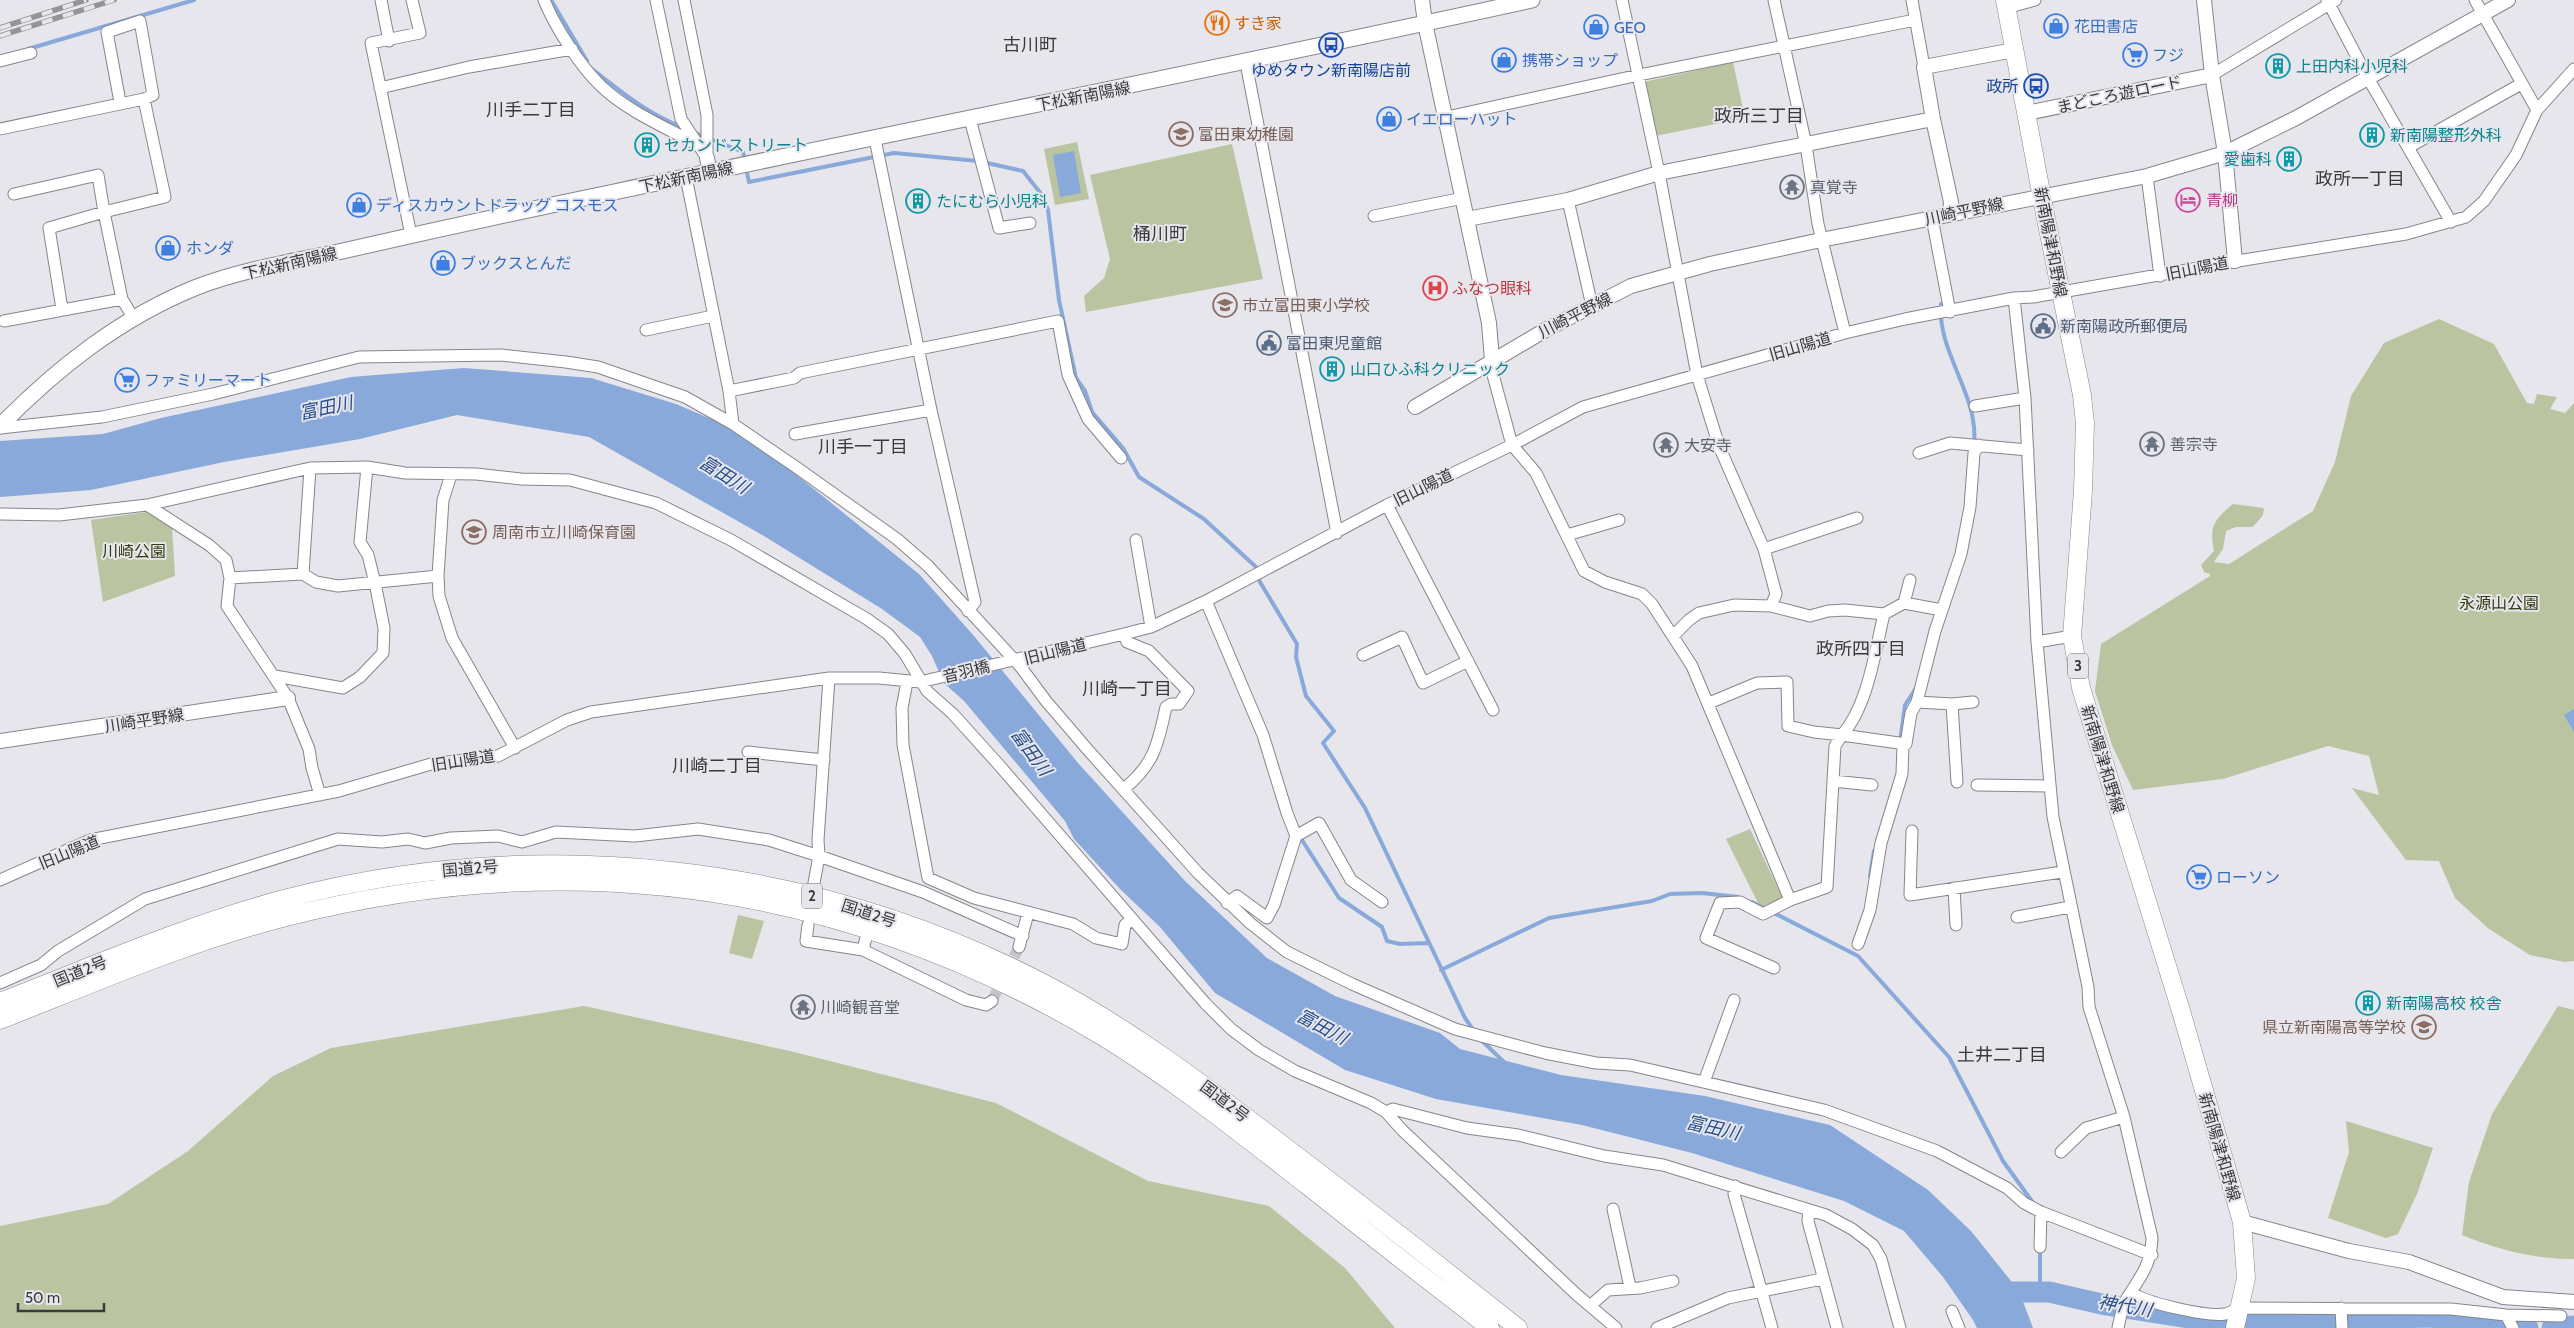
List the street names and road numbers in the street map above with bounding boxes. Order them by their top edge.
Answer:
street label: まどころ遊ロード [2055,72,2183,117]
street label: 下松新南陽線 [1034,78,1132,115]
street label: 下松新南陽線 [637,158,735,197]
street label: 新南陽津和野線 [2030,185,2071,299]
street label: 川崎平野線 [1923,194,2005,229]
street label: 下松新南陽線 [241,243,339,284]
street label: 旧山陽道 [2164,253,2230,284]
street label: 川崎平野線 [1535,289,1615,342]
street label: 旧山陽道 [1767,329,1834,364]
street label: 旧山陽道 [1390,465,1456,510]
street label: 旧山陽道 [1022,635,1088,668]
road number: 3 [2068,654,2088,678]
street label: 音羽橋 [941,656,992,687]
street label: 新南陽津和野線 [2077,703,2128,815]
street label: 川崎平野線 [103,705,185,736]
street label: 旧山陽道 [430,746,496,775]
street label: 旧山陽道 [36,832,102,873]
street label: 国道2号 [441,857,499,880]
road number: 2 [802,884,822,908]
street label: 国道2号 [839,896,899,931]
street label: 国道2号 [50,952,110,991]
street label: 国道2号 [1196,1077,1253,1126]
street label: 新南陽津和野線 [2195,1091,2244,1204]

